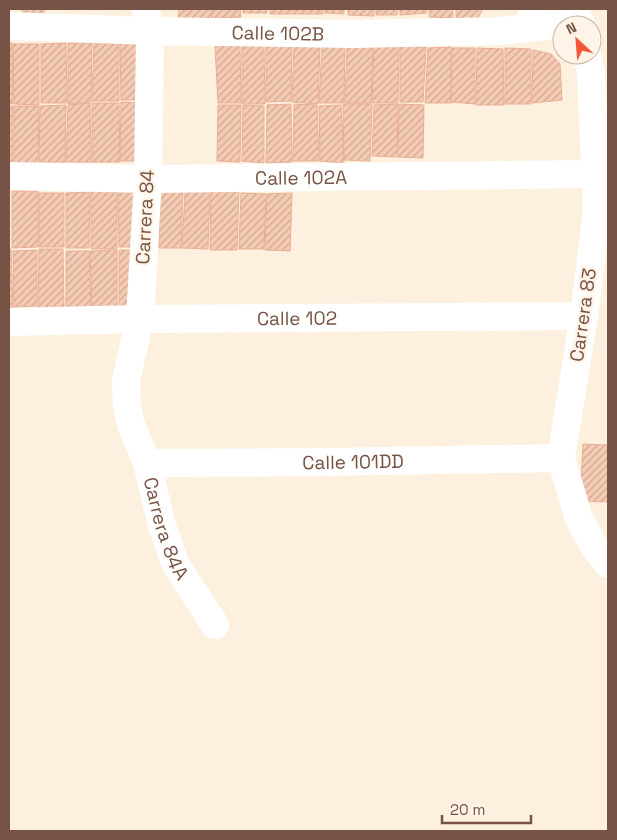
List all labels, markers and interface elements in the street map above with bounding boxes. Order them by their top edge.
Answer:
north arrow [552,15,602,65]
text: N [563,18,579,38]
street label: Calle 102B [231,20,324,46]
street label: Calle 102A [255,164,347,190]
street label: Carrera 84 [130,169,160,265]
street label: Carrera 83 [564,267,602,363]
street label: Calle 102 [257,305,337,331]
street label: Calle 101DD [302,448,404,475]
street label: Carrera 84A [138,474,195,585]
scale bar [442,792,531,824]
text: 20 m [450,800,485,819]

